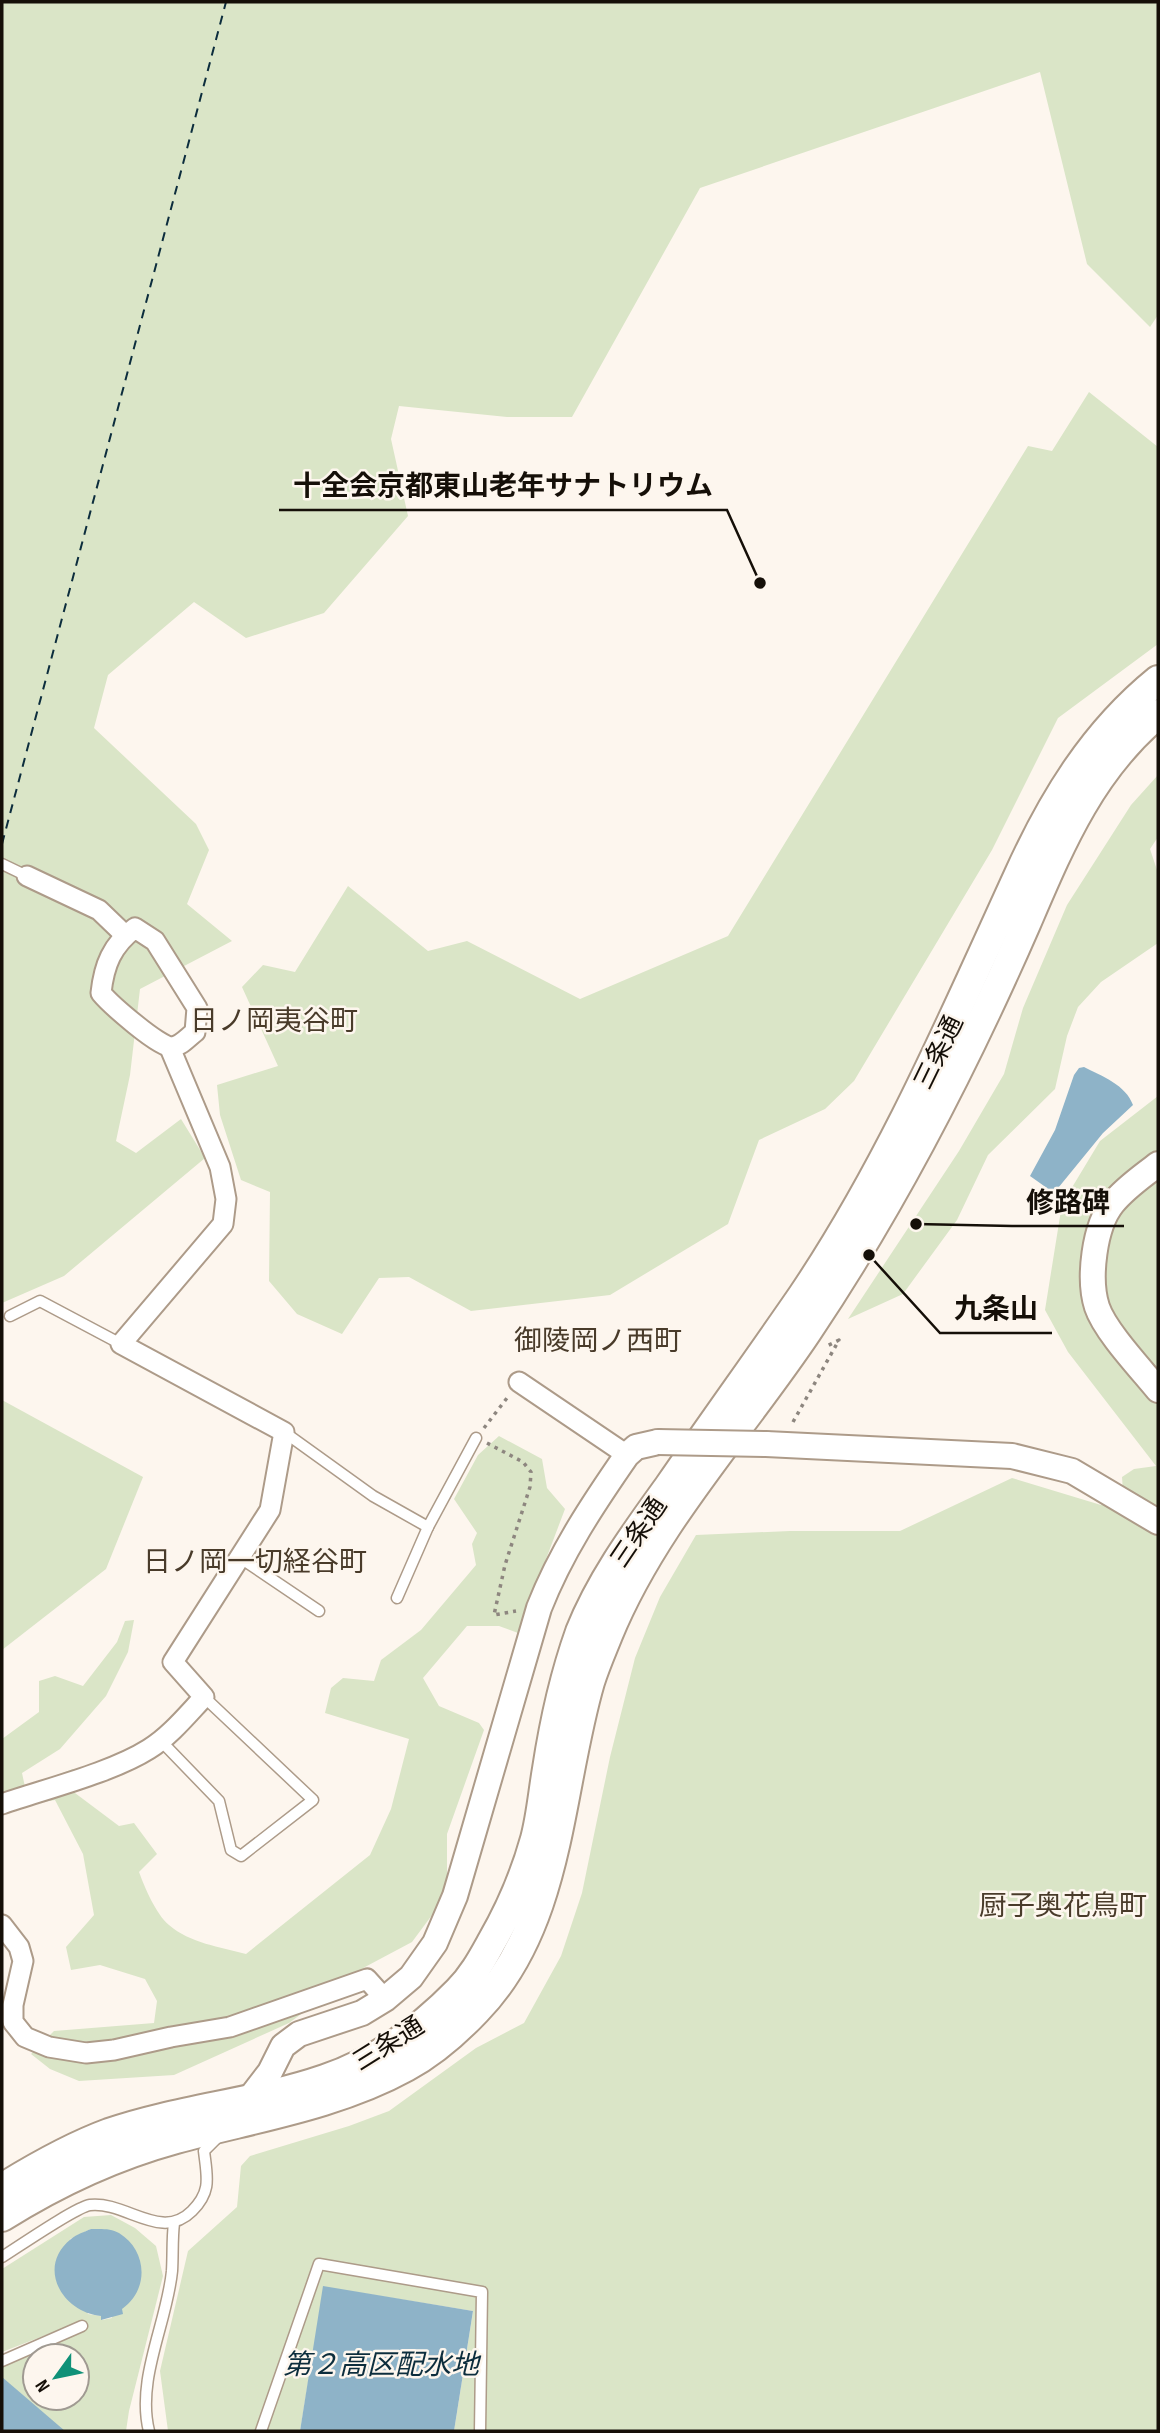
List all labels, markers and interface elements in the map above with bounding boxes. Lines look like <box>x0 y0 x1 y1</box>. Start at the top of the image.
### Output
callout: 十全会京都東山老年サナトリウム <box>279 461 727 510</box>
text: 十全会京都東山老年サナトリウム <box>293 470 713 503</box>
district label: 日ノ岡夷谷町 <box>190 1005 358 1038</box>
street label: 三条通 <box>908 1011 970 1095</box>
callout: 修路碑 <box>1012 1177 1124 1226</box>
text: 修路碑 <box>1026 1187 1110 1220</box>
callout: 九条山 <box>940 1284 1052 1333</box>
text: 九条山 <box>954 1293 1038 1326</box>
district label: 御陵岡ノ西町 <box>514 1325 682 1358</box>
street label: 三条通 <box>605 1492 674 1574</box>
district label: 日ノ岡一切経谷町 <box>143 1546 367 1579</box>
district label: 厨子奥花鳥町 <box>979 1890 1147 1923</box>
street label: 三条通 <box>348 2010 430 2078</box>
north arrow <box>21 2342 91 2412</box>
water label: 第２高区配水地 <box>283 2349 482 2382</box>
text: N <box>31 2375 55 2396</box>

